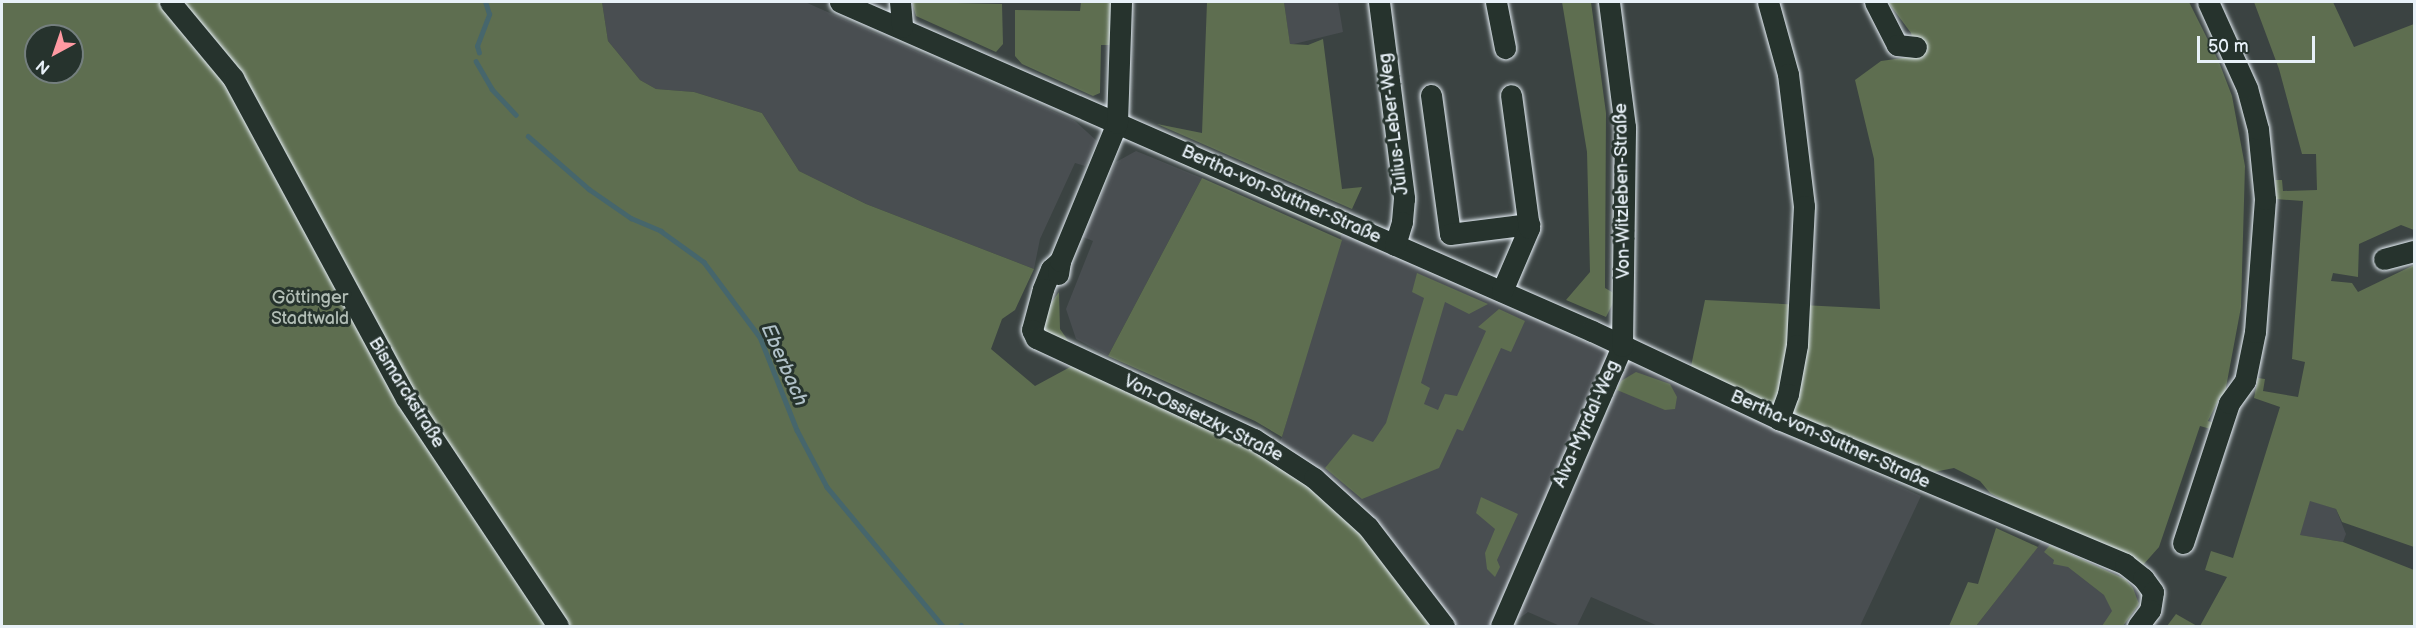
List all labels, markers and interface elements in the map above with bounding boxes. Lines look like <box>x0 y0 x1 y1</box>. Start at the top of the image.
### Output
north arrow <box>24 24 84 84</box>
scale bar <box>2200 24 2318 62</box>
text: 50 m <box>2208 36 2249 57</box>
street label: Julius-Leber-Weg <box>1375 52 1413 196</box>
text: N <box>33 55 54 78</box>
street label: Von-Witzleben-Straße <box>1611 103 1635 279</box>
street label: Bertha-von-Suttner-Straße <box>1178 141 1384 249</box>
park label: Göttinger Stadtwald <box>271 288 349 330</box>
water label: Eberbach <box>755 320 813 410</box>
street label: Bismarckstraße <box>363 334 449 452</box>
street label: Alva-Myrdal-Weg <box>1549 357 1625 491</box>
street label: Von-Ossietzky-Straße <box>1120 371 1286 467</box>
street label: Bertha-von-Suttner-Straße <box>1727 386 1933 494</box>

